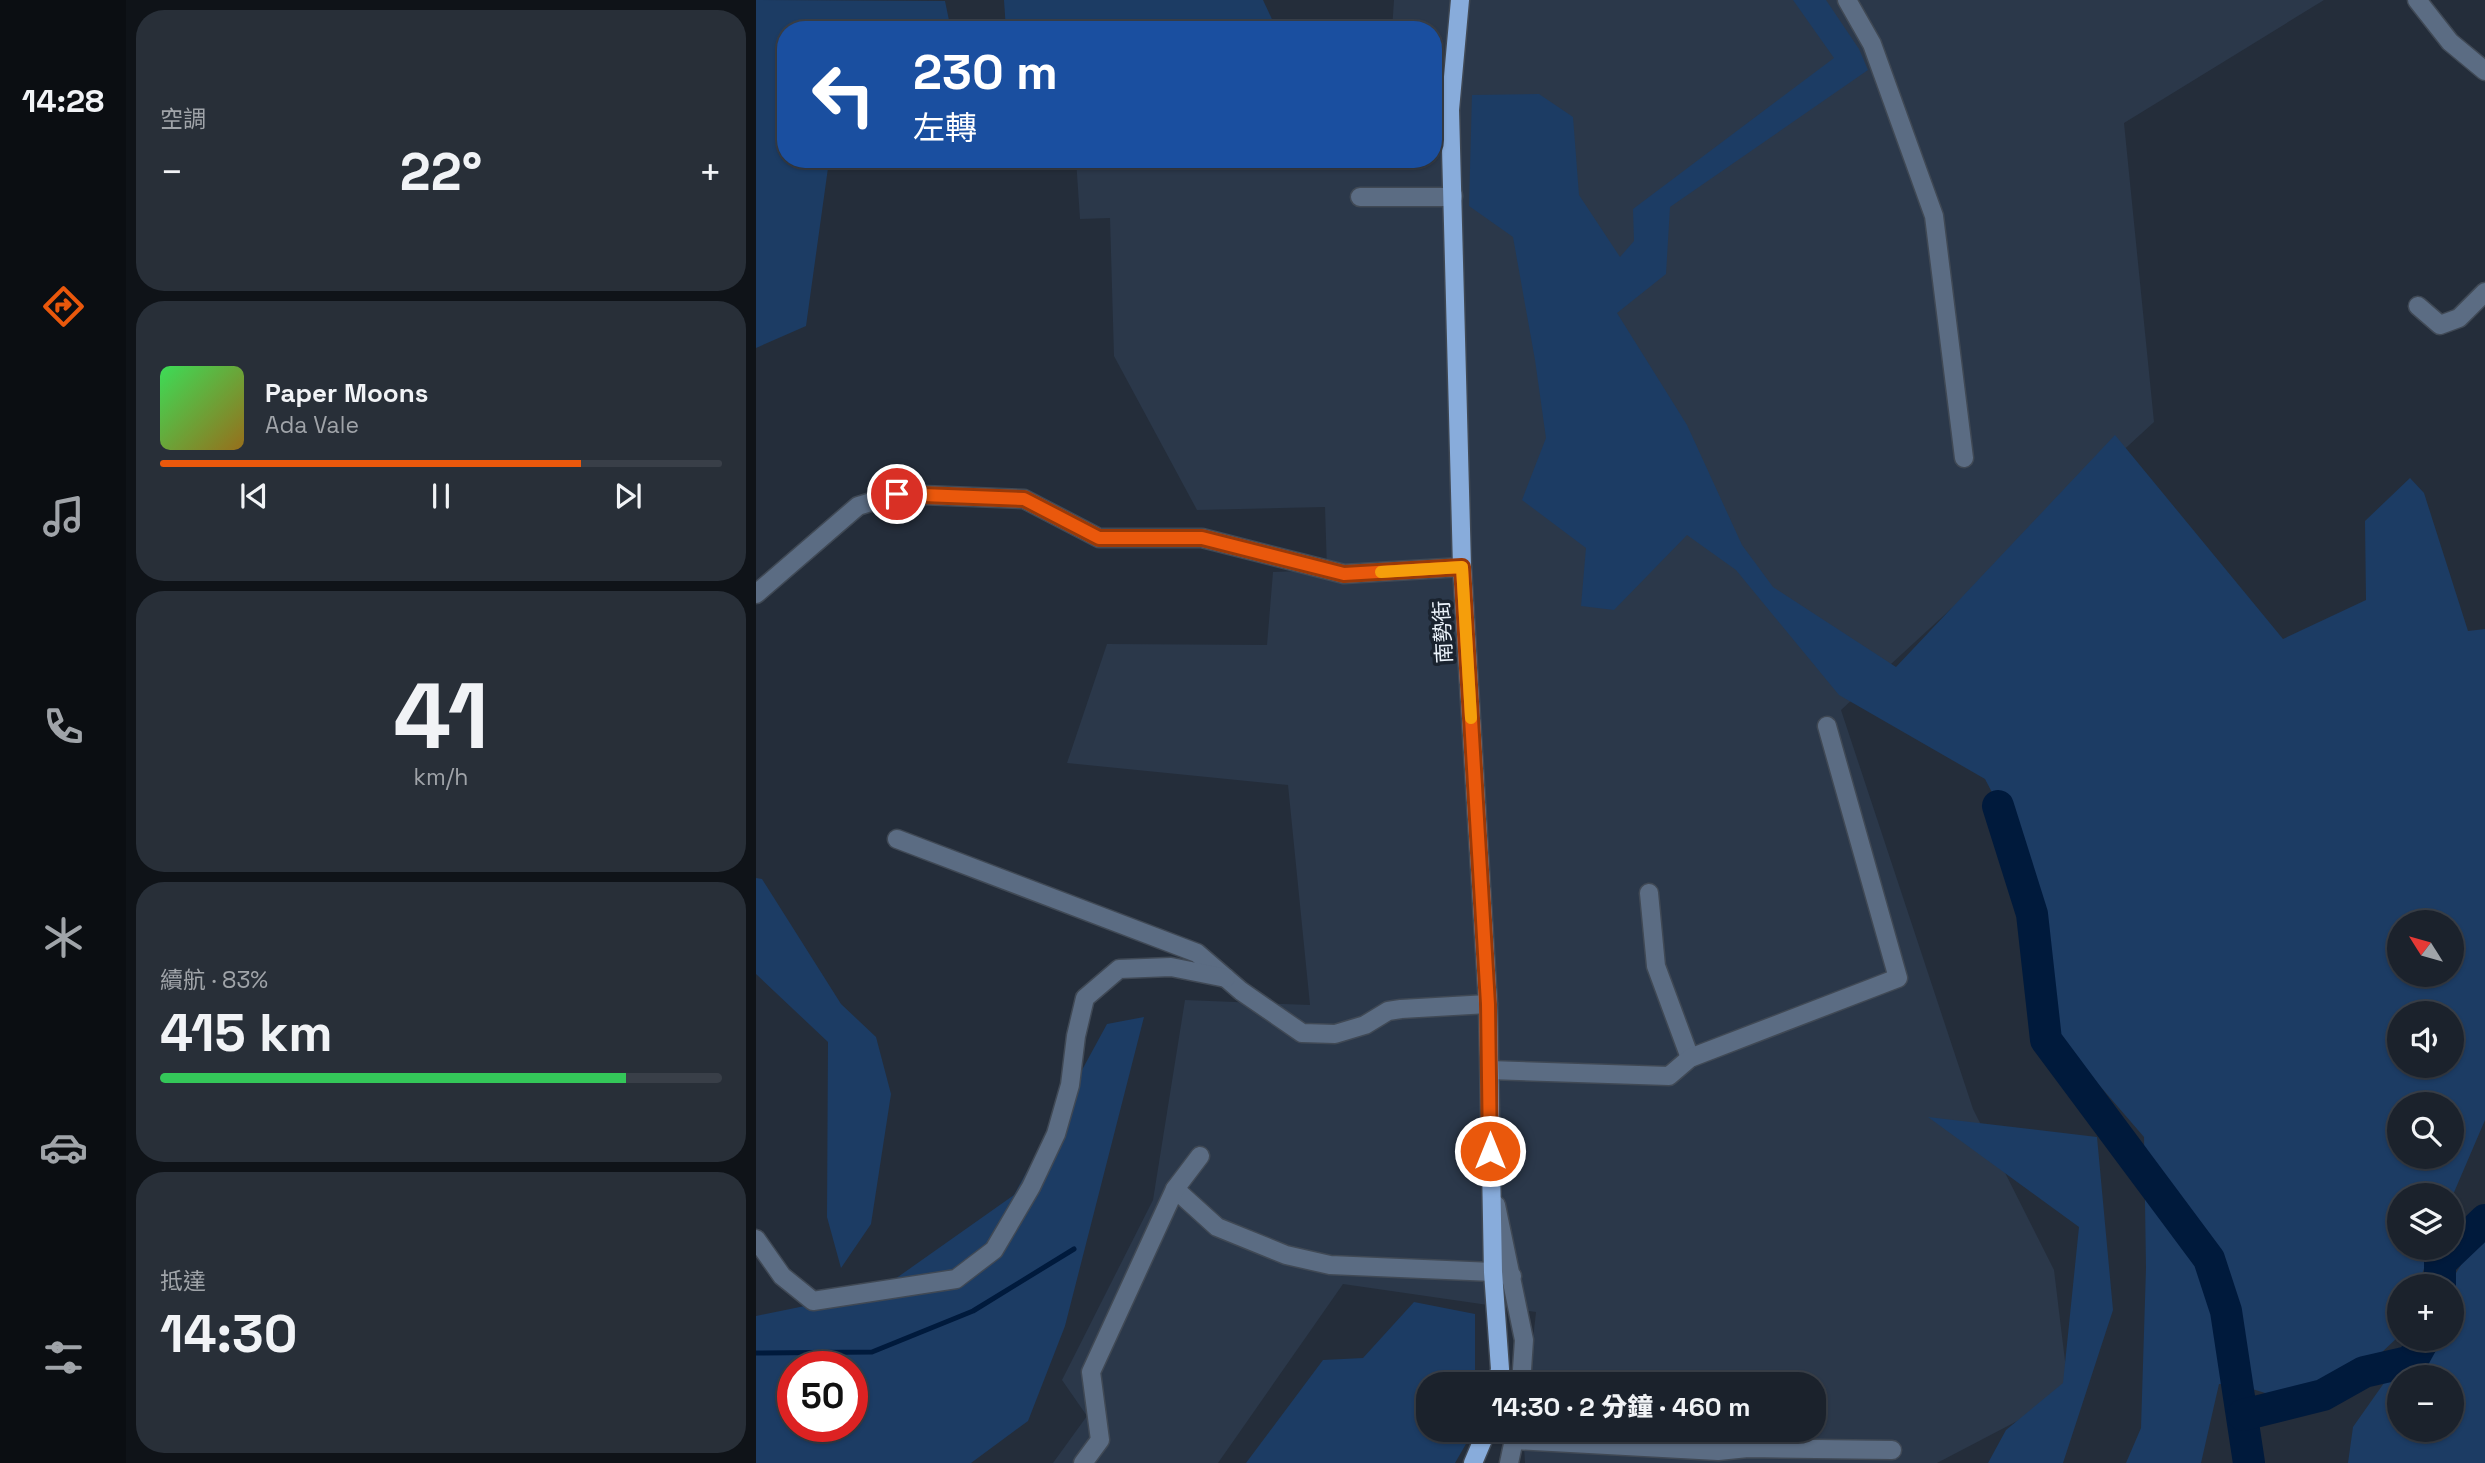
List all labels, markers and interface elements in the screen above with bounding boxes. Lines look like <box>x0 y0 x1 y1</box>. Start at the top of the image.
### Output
text: 230 m <box>913 41 1058 103</box>
icon: left <box>798 49 889 140</box>
text: 14:28 <box>22 81 104 121</box>
text: 空調 <box>160 104 206 134</box>
text: 左轉 <box>913 108 977 148</box>
text: 22° <box>400 139 482 205</box>
text: − <box>160 148 184 196</box>
text: + <box>698 148 722 196</box>
icon: directions <box>39 282 88 331</box>
text: Paper Moons <box>265 376 428 410</box>
text: Ada Vale <box>265 410 359 440</box>
pin <box>867 464 927 524</box>
icon: arrive <box>878 475 916 513</box>
icon: previous <box>235 477 273 515</box>
icon: pause <box>422 477 460 515</box>
icon: next <box>609 477 647 515</box>
icon: music <box>39 492 88 541</box>
street label: 南勢街 <box>1427 600 1458 664</box>
text: 41 <box>393 658 489 775</box>
icon: phone <box>39 702 88 751</box>
text: km/h <box>414 762 468 792</box>
north arrow <box>2387 910 2464 987</box>
map controls <box>2387 910 2464 1442</box>
icon: climate <box>39 913 88 962</box>
text: 續航 · 83% <box>160 965 268 995</box>
text: 415 km <box>160 1000 333 1066</box>
button: sound <box>2387 1001 2464 1078</box>
button: search <box>2387 1092 2464 1169</box>
position arrow <box>1453 1114 1527 1188</box>
icon: car <box>39 1123 88 1172</box>
button: layers <box>2387 1183 2464 1260</box>
text: 抵達 <box>160 1266 206 1296</box>
button: + <box>2387 1274 2464 1351</box>
text: 14:30 <box>160 1301 297 1367</box>
icon: filters <box>39 1333 88 1382</box>
speed limit sign: 50 <box>777 1351 868 1442</box>
button: − <box>2387 1365 2464 1442</box>
text: 14:30 · 2 分鐘 · 460 m <box>1492 1390 1750 1424</box>

